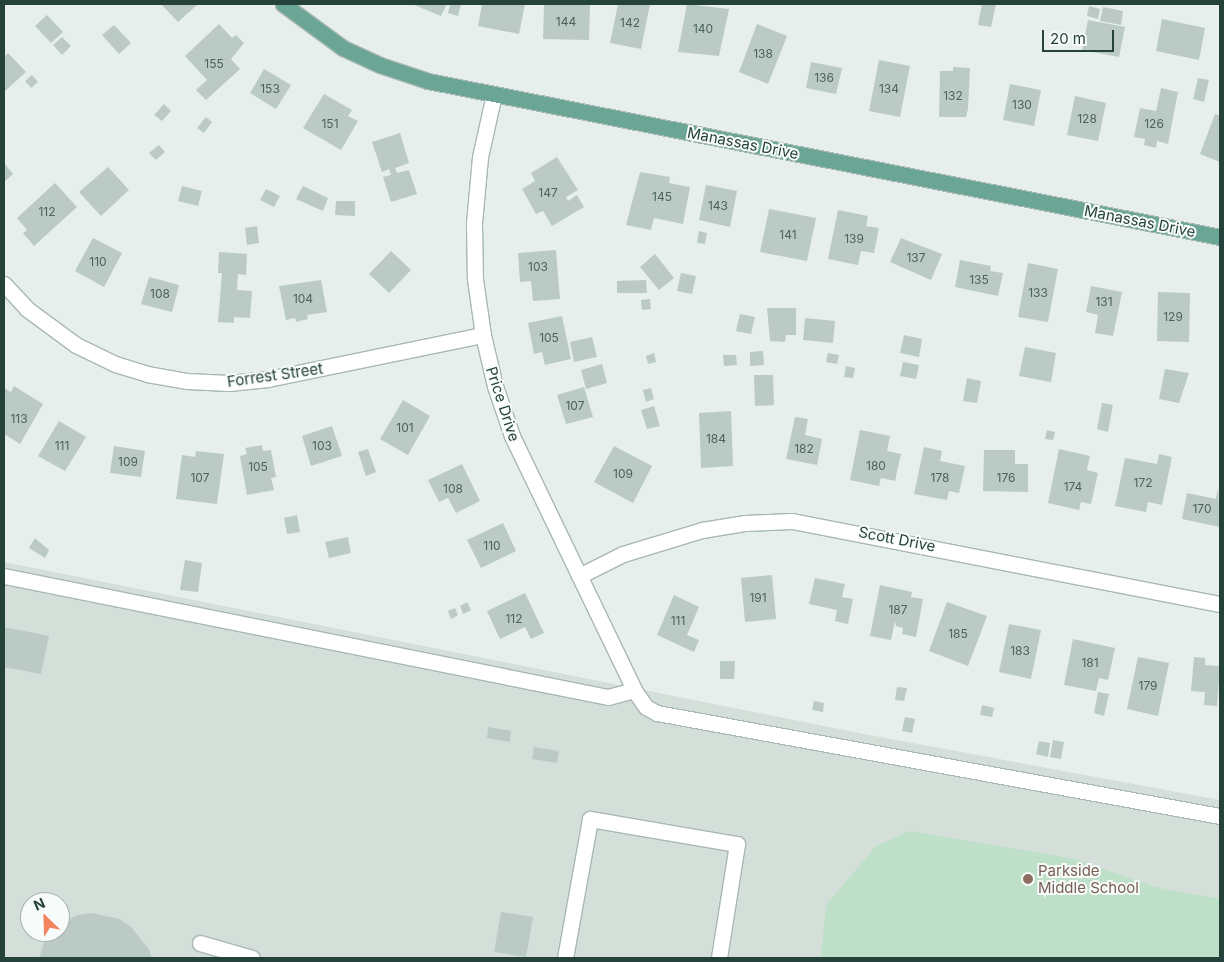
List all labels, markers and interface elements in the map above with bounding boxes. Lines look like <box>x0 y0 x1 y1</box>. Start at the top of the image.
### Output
house number: 144 <box>556 15 576 29</box>
house number: 142 <box>620 16 640 30</box>
scale bar <box>1044 20 1116 52</box>
house number: 140 <box>693 22 713 36</box>
text: 20 m <box>1050 29 1086 48</box>
house number: 138 <box>753 47 773 61</box>
house number: 155 <box>204 57 224 71</box>
house number: 136 <box>814 71 834 85</box>
house number: 153 <box>260 82 280 96</box>
house number: 134 <box>879 82 899 96</box>
house number: 132 <box>943 89 963 103</box>
house number: 130 <box>1012 98 1032 112</box>
house number: 128 <box>1077 112 1097 126</box>
house number: 151 <box>321 117 339 131</box>
house number: 126 <box>1144 117 1164 131</box>
street label: Manassas Drive <box>686 123 800 163</box>
house number: 147 <box>538 186 558 200</box>
house number: 145 <box>652 190 672 204</box>
house number: 143 <box>708 199 728 213</box>
street label: Manassas Drive <box>1083 201 1197 241</box>
house number: 112 <box>38 205 56 219</box>
house number: 141 <box>779 228 797 242</box>
house number: 139 <box>844 232 864 246</box>
house number: 137 <box>906 251 926 265</box>
house number: 110 <box>89 255 107 269</box>
house number: 103 <box>528 260 548 274</box>
house number: 135 <box>969 273 989 287</box>
house number: 133 <box>1028 286 1048 300</box>
house number: 108 <box>150 287 170 301</box>
house number: 104 <box>293 292 313 306</box>
house number: 131 <box>1095 295 1113 309</box>
house number: 129 <box>1163 310 1183 324</box>
house number: 105 <box>539 331 559 345</box>
street label: Forrest Street <box>226 359 324 391</box>
street label: Price Drive <box>482 364 524 444</box>
house number: 107 <box>565 399 585 413</box>
house number: 113 <box>10 412 28 426</box>
house number: 101 <box>396 421 414 435</box>
house number: 184 <box>706 432 726 446</box>
house number: 111 <box>55 439 69 453</box>
house number: 103 <box>312 439 332 453</box>
house number: 182 <box>794 442 814 456</box>
house number: 109 <box>118 455 138 469</box>
house number: 180 <box>866 459 886 473</box>
house number: 105 <box>248 460 268 474</box>
house number: 109 <box>613 467 633 481</box>
house number: 107 <box>190 471 210 485</box>
house number: 178 <box>931 471 949 485</box>
house number: 176 <box>997 471 1015 485</box>
house number: 172 <box>1134 476 1152 490</box>
house number: 174 <box>1064 480 1082 494</box>
house number: 108 <box>443 482 463 496</box>
house number: 170 <box>1192 502 1212 516</box>
street label: Scott Drive <box>857 523 937 555</box>
house number: 110 <box>483 539 501 553</box>
house number: 191 <box>749 591 767 605</box>
house number: 187 <box>888 603 908 617</box>
house number: 112 <box>505 612 523 626</box>
house number: 111 <box>671 614 685 628</box>
house number: 185 <box>948 627 968 641</box>
house number: 183 <box>1010 644 1030 658</box>
house number: 181 <box>1081 656 1099 670</box>
house number: 179 <box>1139 679 1157 693</box>
place label: Parkside Middle School <box>1038 861 1139 896</box>
marker: Parkside Middle School <box>1022 873 1034 885</box>
north arrow <box>20 892 70 942</box>
text: N <box>31 894 47 914</box>

